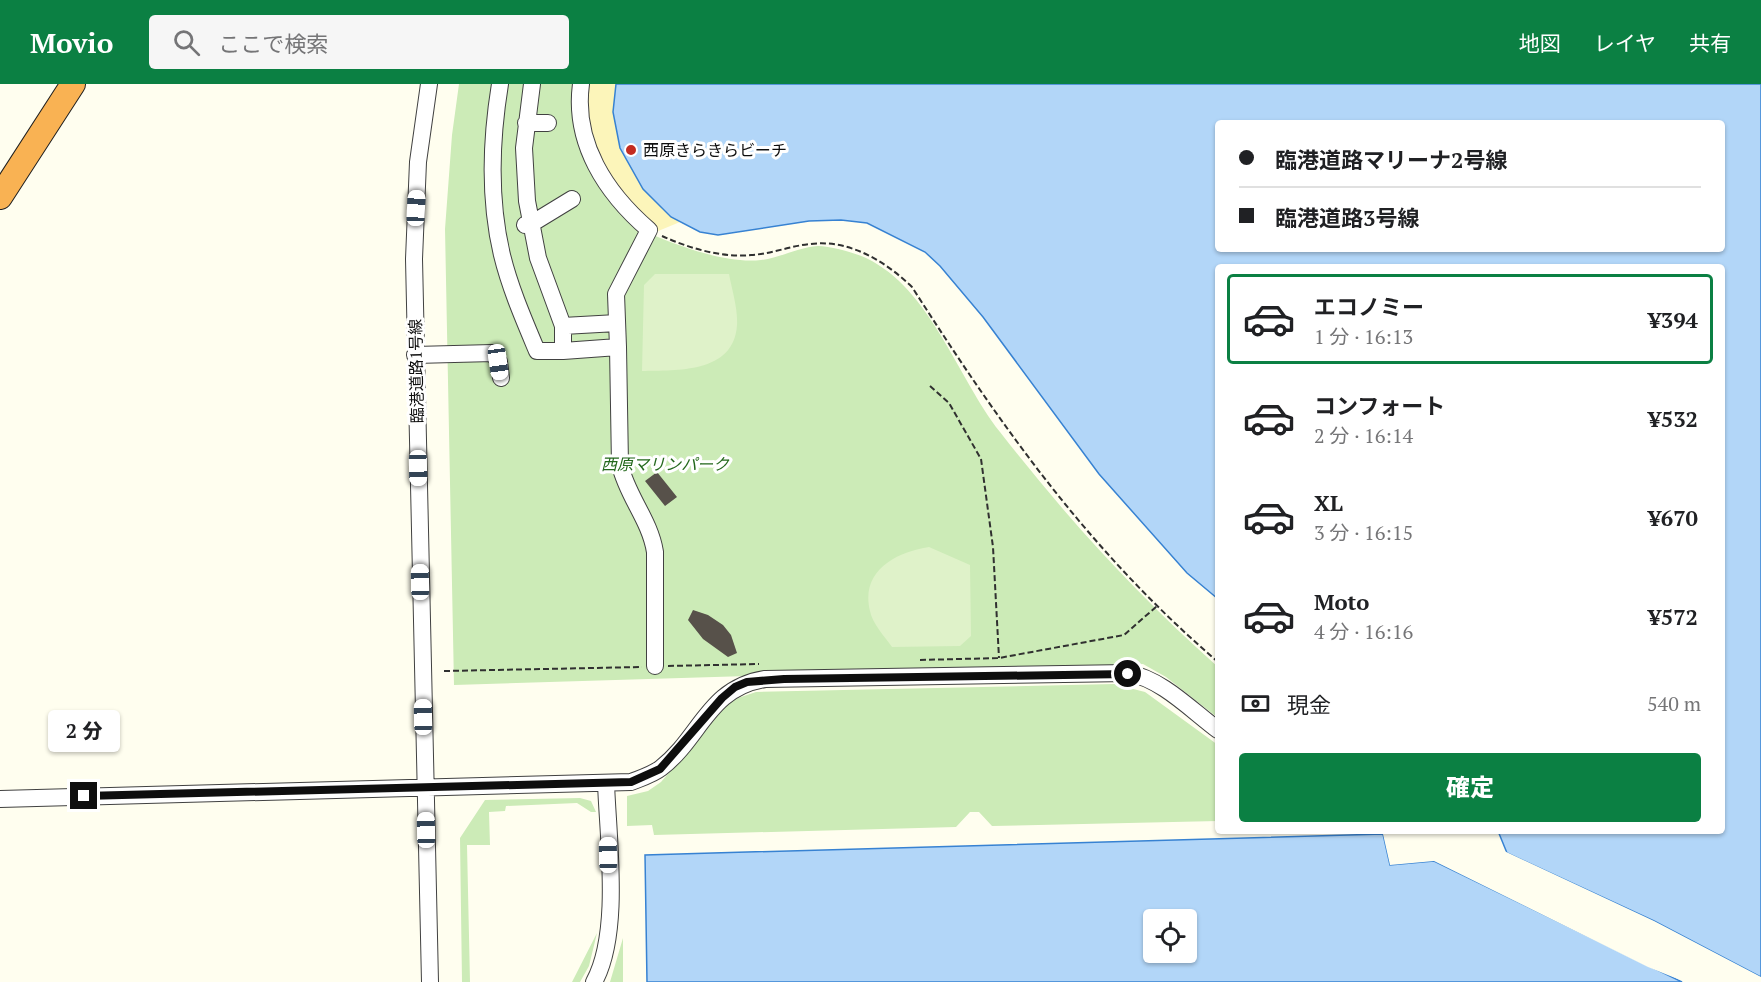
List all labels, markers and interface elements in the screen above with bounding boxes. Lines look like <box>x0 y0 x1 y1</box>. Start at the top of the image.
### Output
search box <box>149 15 569 69</box>
text: Movio <box>30 24 113 61</box>
icon: search <box>170 26 203 59</box>
text: ここで検索 <box>218 29 328 58</box>
text: 地図 <box>1519 29 1561 57</box>
text: レイヤ <box>1594 29 1656 57</box>
text: 共有 <box>1689 29 1731 57</box>
place label: 西原きらきらビーチ <box>643 139 787 161</box>
marker: 西原きらきらビーチ <box>624 143 638 157</box>
text: 臨港道路マリーナ2号線 <box>1275 145 1507 174</box>
car <box>406 190 426 226</box>
text: 臨港道路3号線 <box>1275 203 1419 232</box>
icon: car <box>1242 292 1296 346</box>
text: エコノミー <box>1314 292 1424 321</box>
text: ¥394 <box>1648 305 1698 334</box>
street label: 臨港道路1号線 <box>404 319 428 423</box>
text: 1 分 · 16:13 <box>1314 323 1413 350</box>
car <box>487 343 509 381</box>
icon: car <box>1242 391 1296 445</box>
text: コンフォート <box>1314 391 1445 420</box>
text: ¥532 <box>1648 404 1698 433</box>
text: 2 分 · 16:14 <box>1314 422 1413 449</box>
car <box>409 450 427 486</box>
park label: 西原マリンパーク <box>601 453 730 475</box>
text: XL <box>1314 488 1343 517</box>
icon: car <box>1242 490 1296 544</box>
text: ¥670 <box>1648 503 1698 532</box>
text: 3 分 · 16:15 <box>1314 519 1413 546</box>
car <box>411 564 429 600</box>
text: Moto <box>1314 587 1369 616</box>
icon: car <box>1242 589 1296 643</box>
text: ¥572 <box>1648 602 1698 631</box>
text: 4 分 · 16:16 <box>1314 618 1413 645</box>
route start <box>1114 660 1141 687</box>
icon: cash <box>1239 687 1272 720</box>
text: 現金 <box>1287 690 1331 719</box>
text: 540 m <box>1647 690 1701 717</box>
car <box>414 699 432 735</box>
callout: 2 分 <box>48 709 120 751</box>
text: 2 分 <box>66 717 102 744</box>
button: 確定 <box>1239 753 1701 822</box>
route end <box>70 782 97 809</box>
car <box>417 812 435 848</box>
car <box>599 837 617 873</box>
map controls <box>1143 909 1197 963</box>
button: locate <box>1143 909 1197 963</box>

